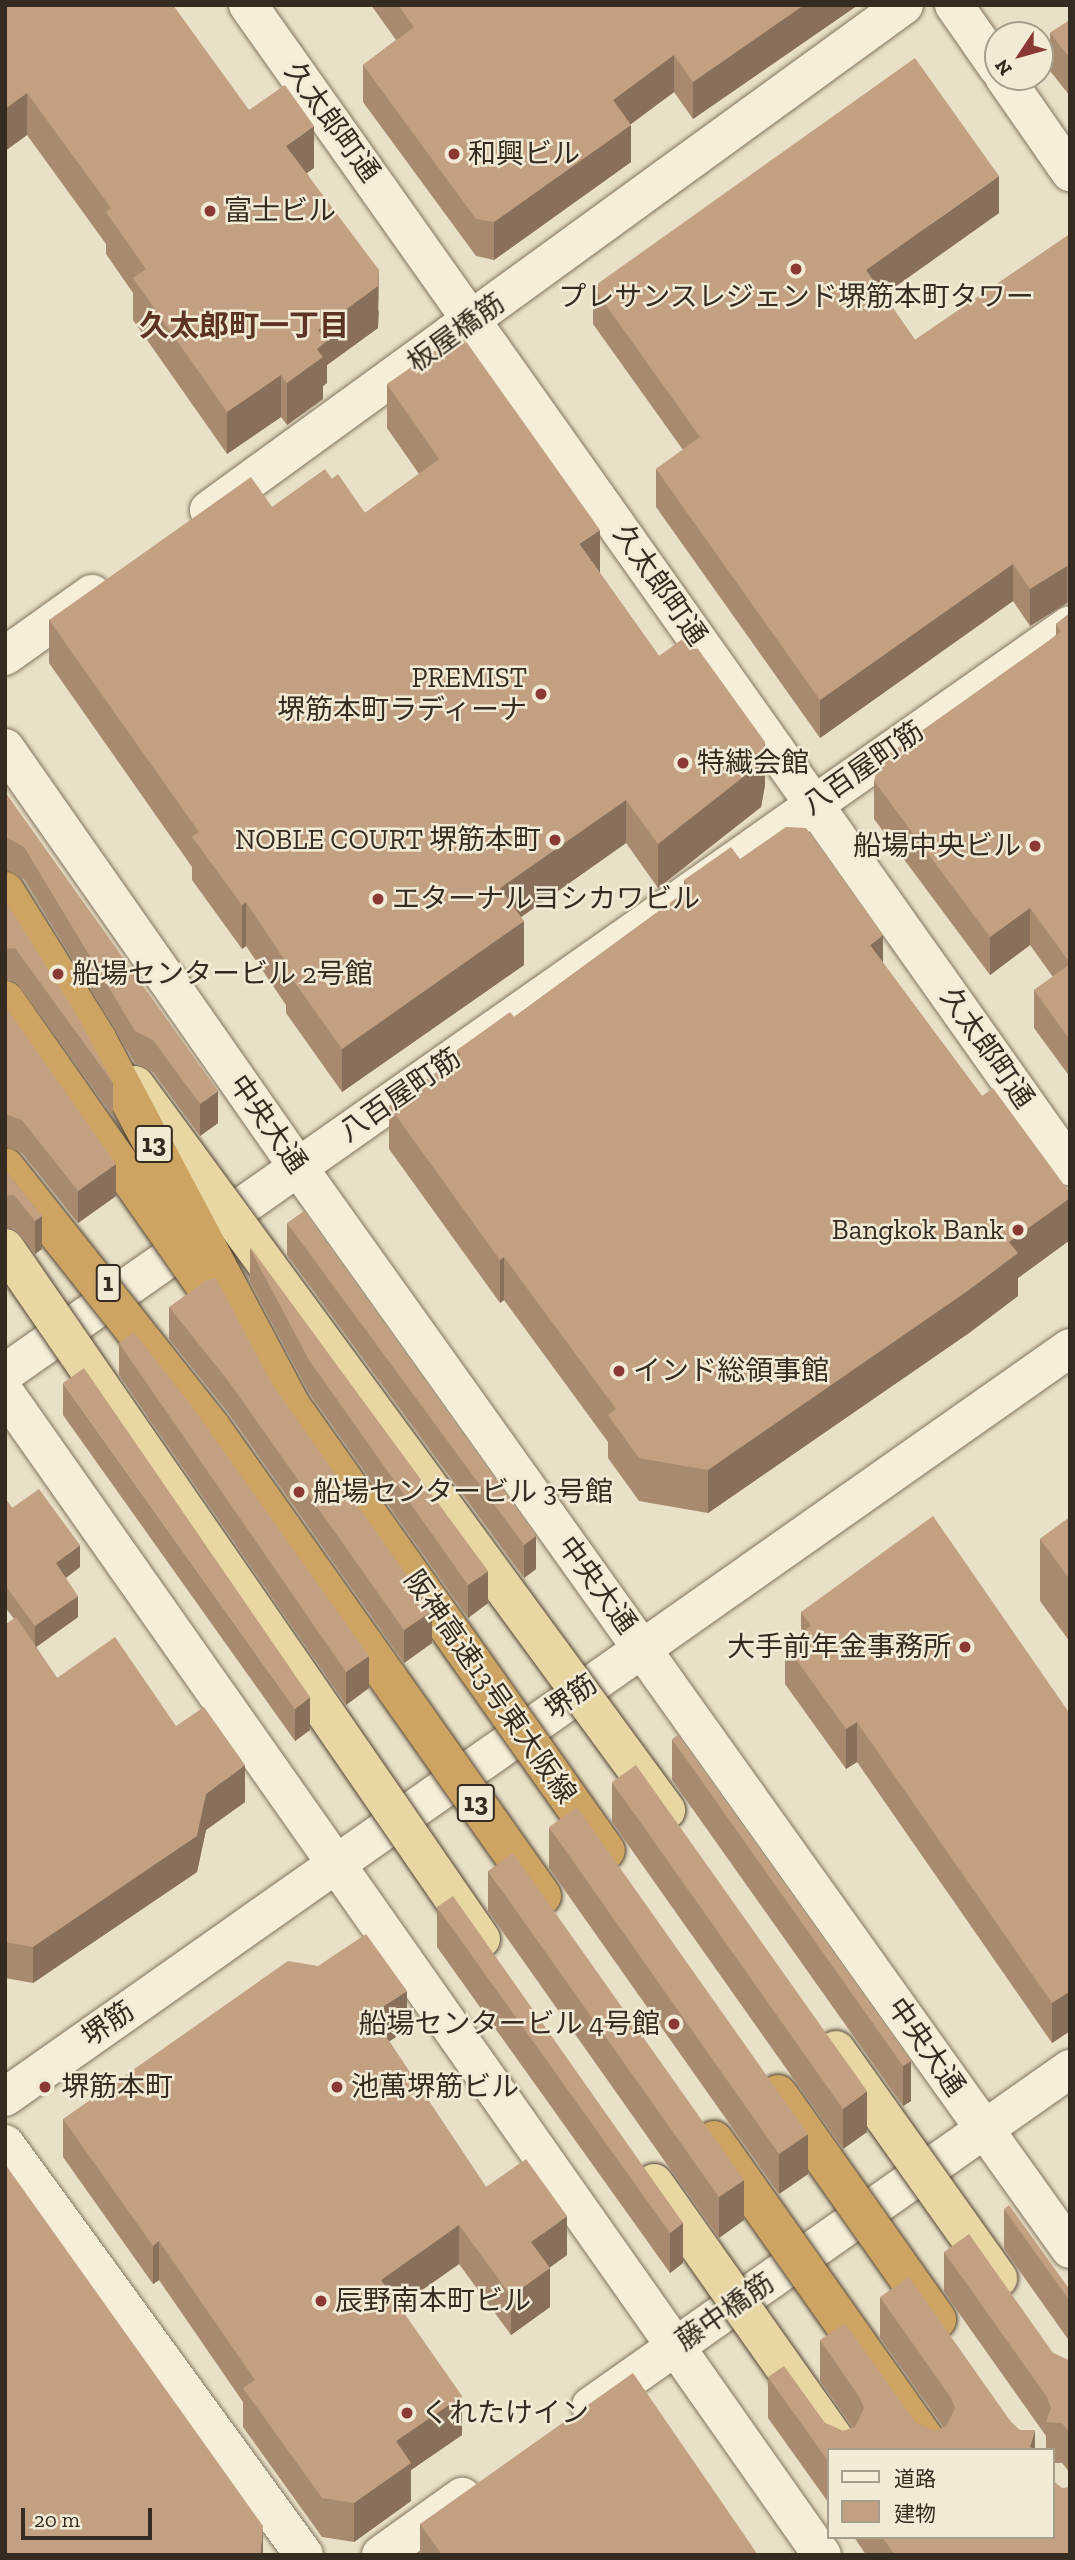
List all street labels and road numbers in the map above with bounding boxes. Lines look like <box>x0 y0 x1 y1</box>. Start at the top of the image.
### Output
street label: 久太郎町通 <box>277 55 387 189</box>
street label: 板屋橋筋 <box>401 286 511 380</box>
street label: 久太郎町通 <box>606 518 714 652</box>
street label: 八百屋町筋 <box>796 714 930 822</box>
street label: 久太郎町通 <box>933 981 1041 1115</box>
street label: 八百屋町筋 <box>333 1041 467 1149</box>
street label: 中央大通 <box>222 1068 314 1180</box>
road number: 13 <box>135 1121 173 1166</box>
road number: 1 <box>94 1260 122 1306</box>
street label: 中央大通 <box>550 1530 644 1640</box>
street label: 阪神高速13号東大阪線 <box>397 1564 583 1810</box>
street label: 堺筋 <box>538 1667 604 1727</box>
road number: 13 <box>457 1780 495 1826</box>
street label: 中央大通 <box>880 1991 972 2103</box>
street label: 堺筋 <box>75 1994 141 2054</box>
street label: 藤中橋筋 <box>669 2266 781 2358</box>

